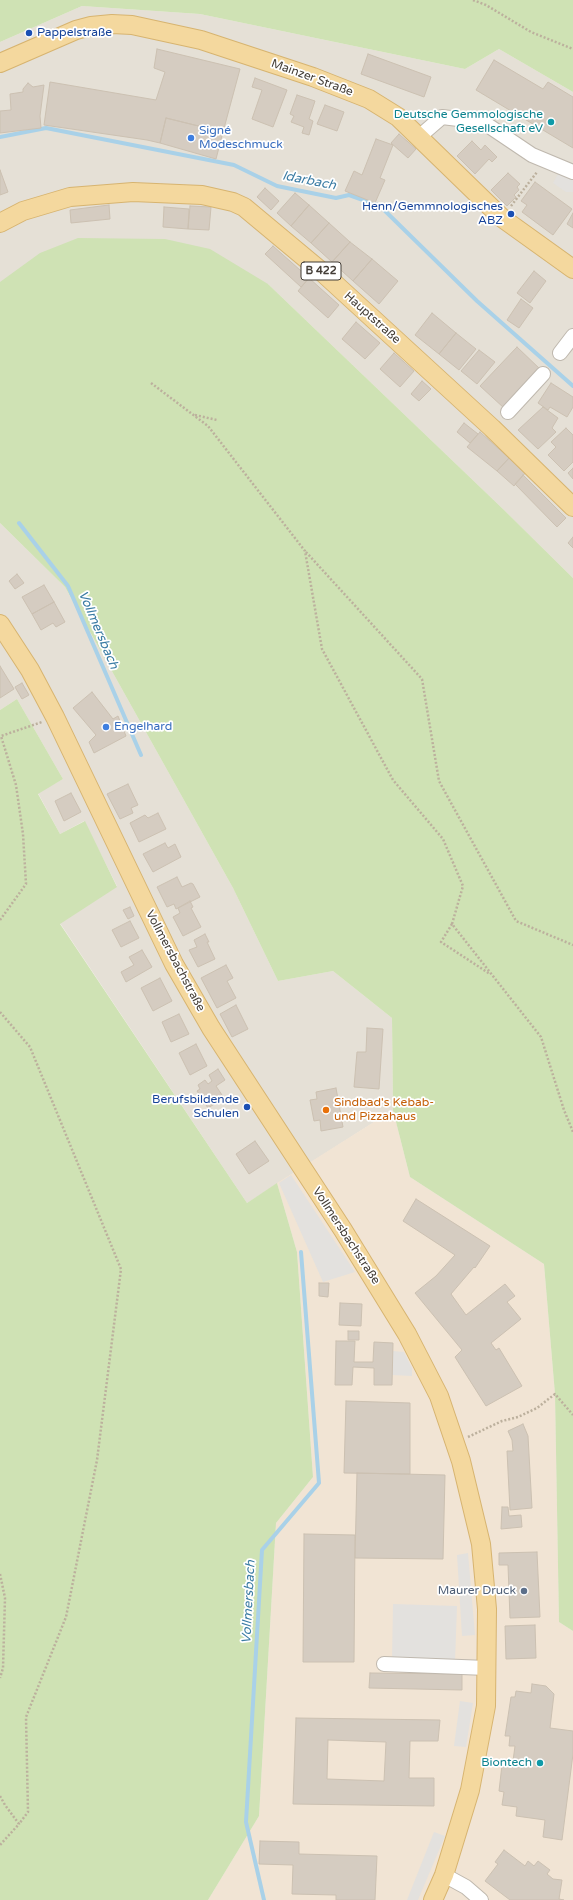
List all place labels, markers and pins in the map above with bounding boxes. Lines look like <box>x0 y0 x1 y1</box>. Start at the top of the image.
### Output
place label: Pappelstraße <box>37 26 112 40</box>
marker: Pappelstraße <box>24 28 34 38</box>
place label: Deutsche Gemmologische Gesellschaft eV <box>394 108 543 136</box>
marker: Deutsche Gemmologische Gesellschaft eV <box>546 117 556 127</box>
place label: Signé Modeschmuck <box>199 124 283 152</box>
marker: Signé Modeschmuck <box>186 133 196 143</box>
place label: Henn/Gemmnologisches ABZ <box>362 200 503 228</box>
marker: Henn/Gemmnologisches ABZ <box>506 209 516 219</box>
place label: Engelhard <box>114 720 172 734</box>
marker: Engelhard <box>101 722 111 732</box>
place label: Berufsbildende Schulen <box>152 1093 239 1121</box>
place label: Sindbad's Kebab- und Pizzahaus <box>334 1096 434 1124</box>
marker: Berufsbildende Schulen <box>242 1102 252 1112</box>
marker: Sindbad's Kebab- und Pizzahaus <box>321 1105 331 1115</box>
place label: Maurer Druck <box>438 1584 516 1598</box>
marker: Maurer Druck <box>519 1586 529 1596</box>
place label: Biontech <box>481 1756 532 1770</box>
marker: Biontech <box>535 1758 545 1768</box>

